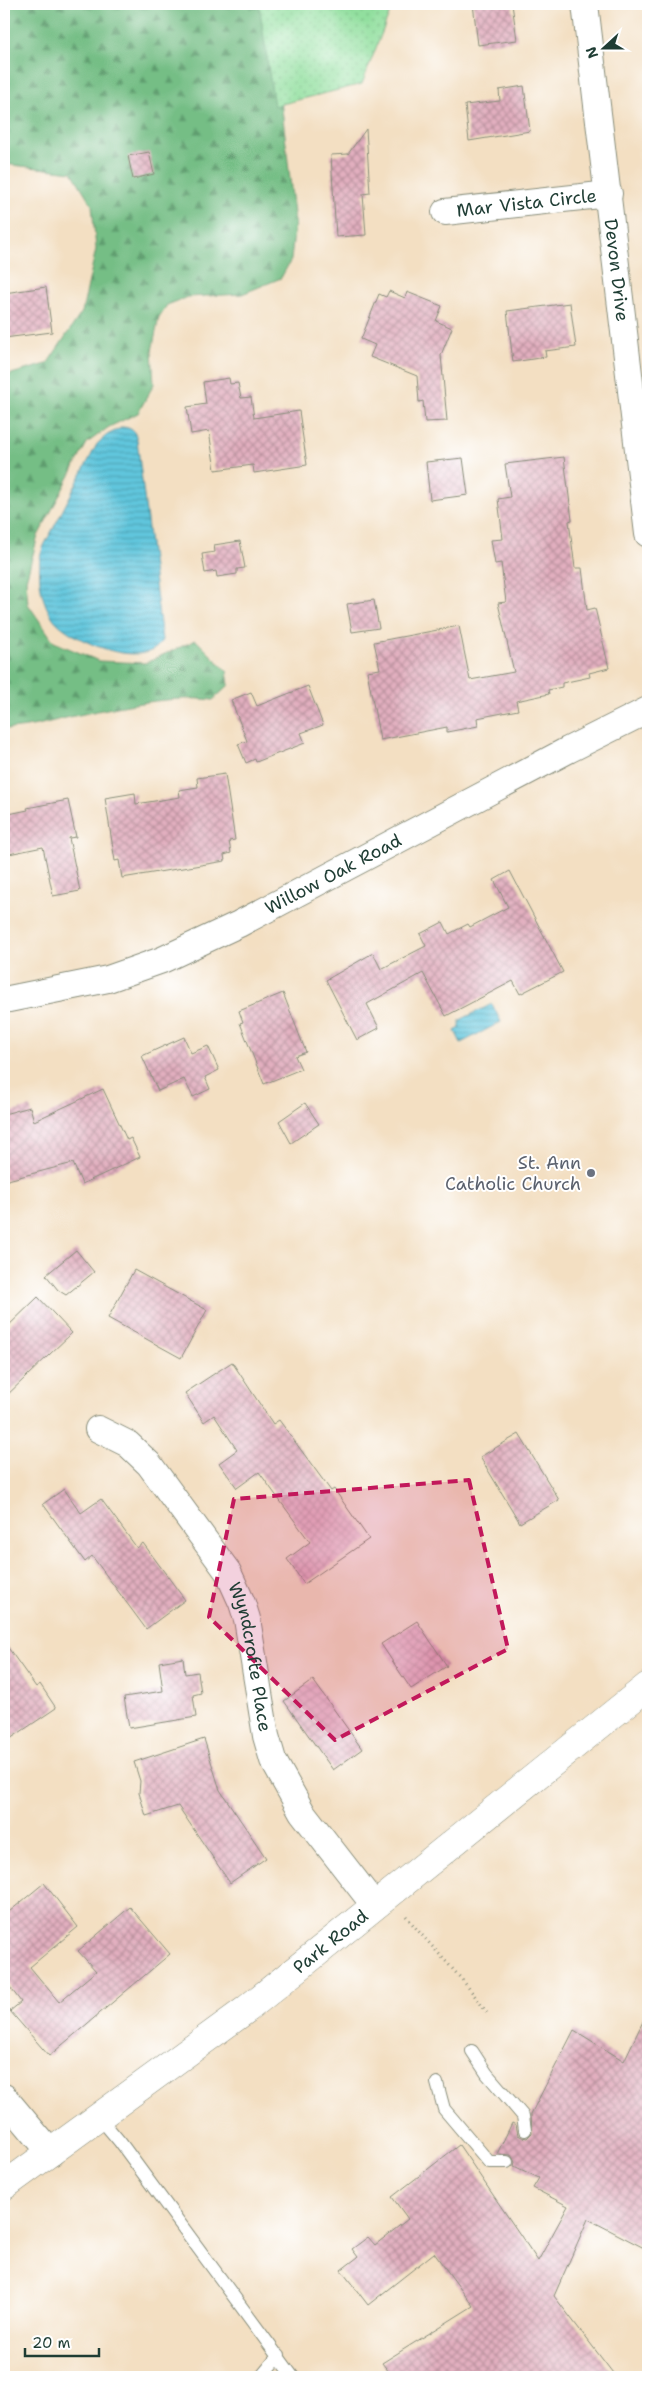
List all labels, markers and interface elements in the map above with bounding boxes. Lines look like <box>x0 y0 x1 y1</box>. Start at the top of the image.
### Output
north arrow <box>580 22 630 72</box>
text: N <box>581 44 602 61</box>
street label: Mar Vista Circle <box>455 183 598 223</box>
street label: Devon Drive <box>599 217 635 323</box>
street label: Willow Oak Road <box>261 828 406 920</box>
place label: St. Ann Catholic Church <box>445 1151 581 1196</box>
marker: St. Ann Catholic Church <box>585 1167 597 1179</box>
street label: Wyndcrofte Place <box>222 1578 277 1734</box>
street label: Park Road <box>288 1904 373 1979</box>
scale bar <box>25 2326 99 2358</box>
text: 20 m <box>32 2333 71 2353</box>

